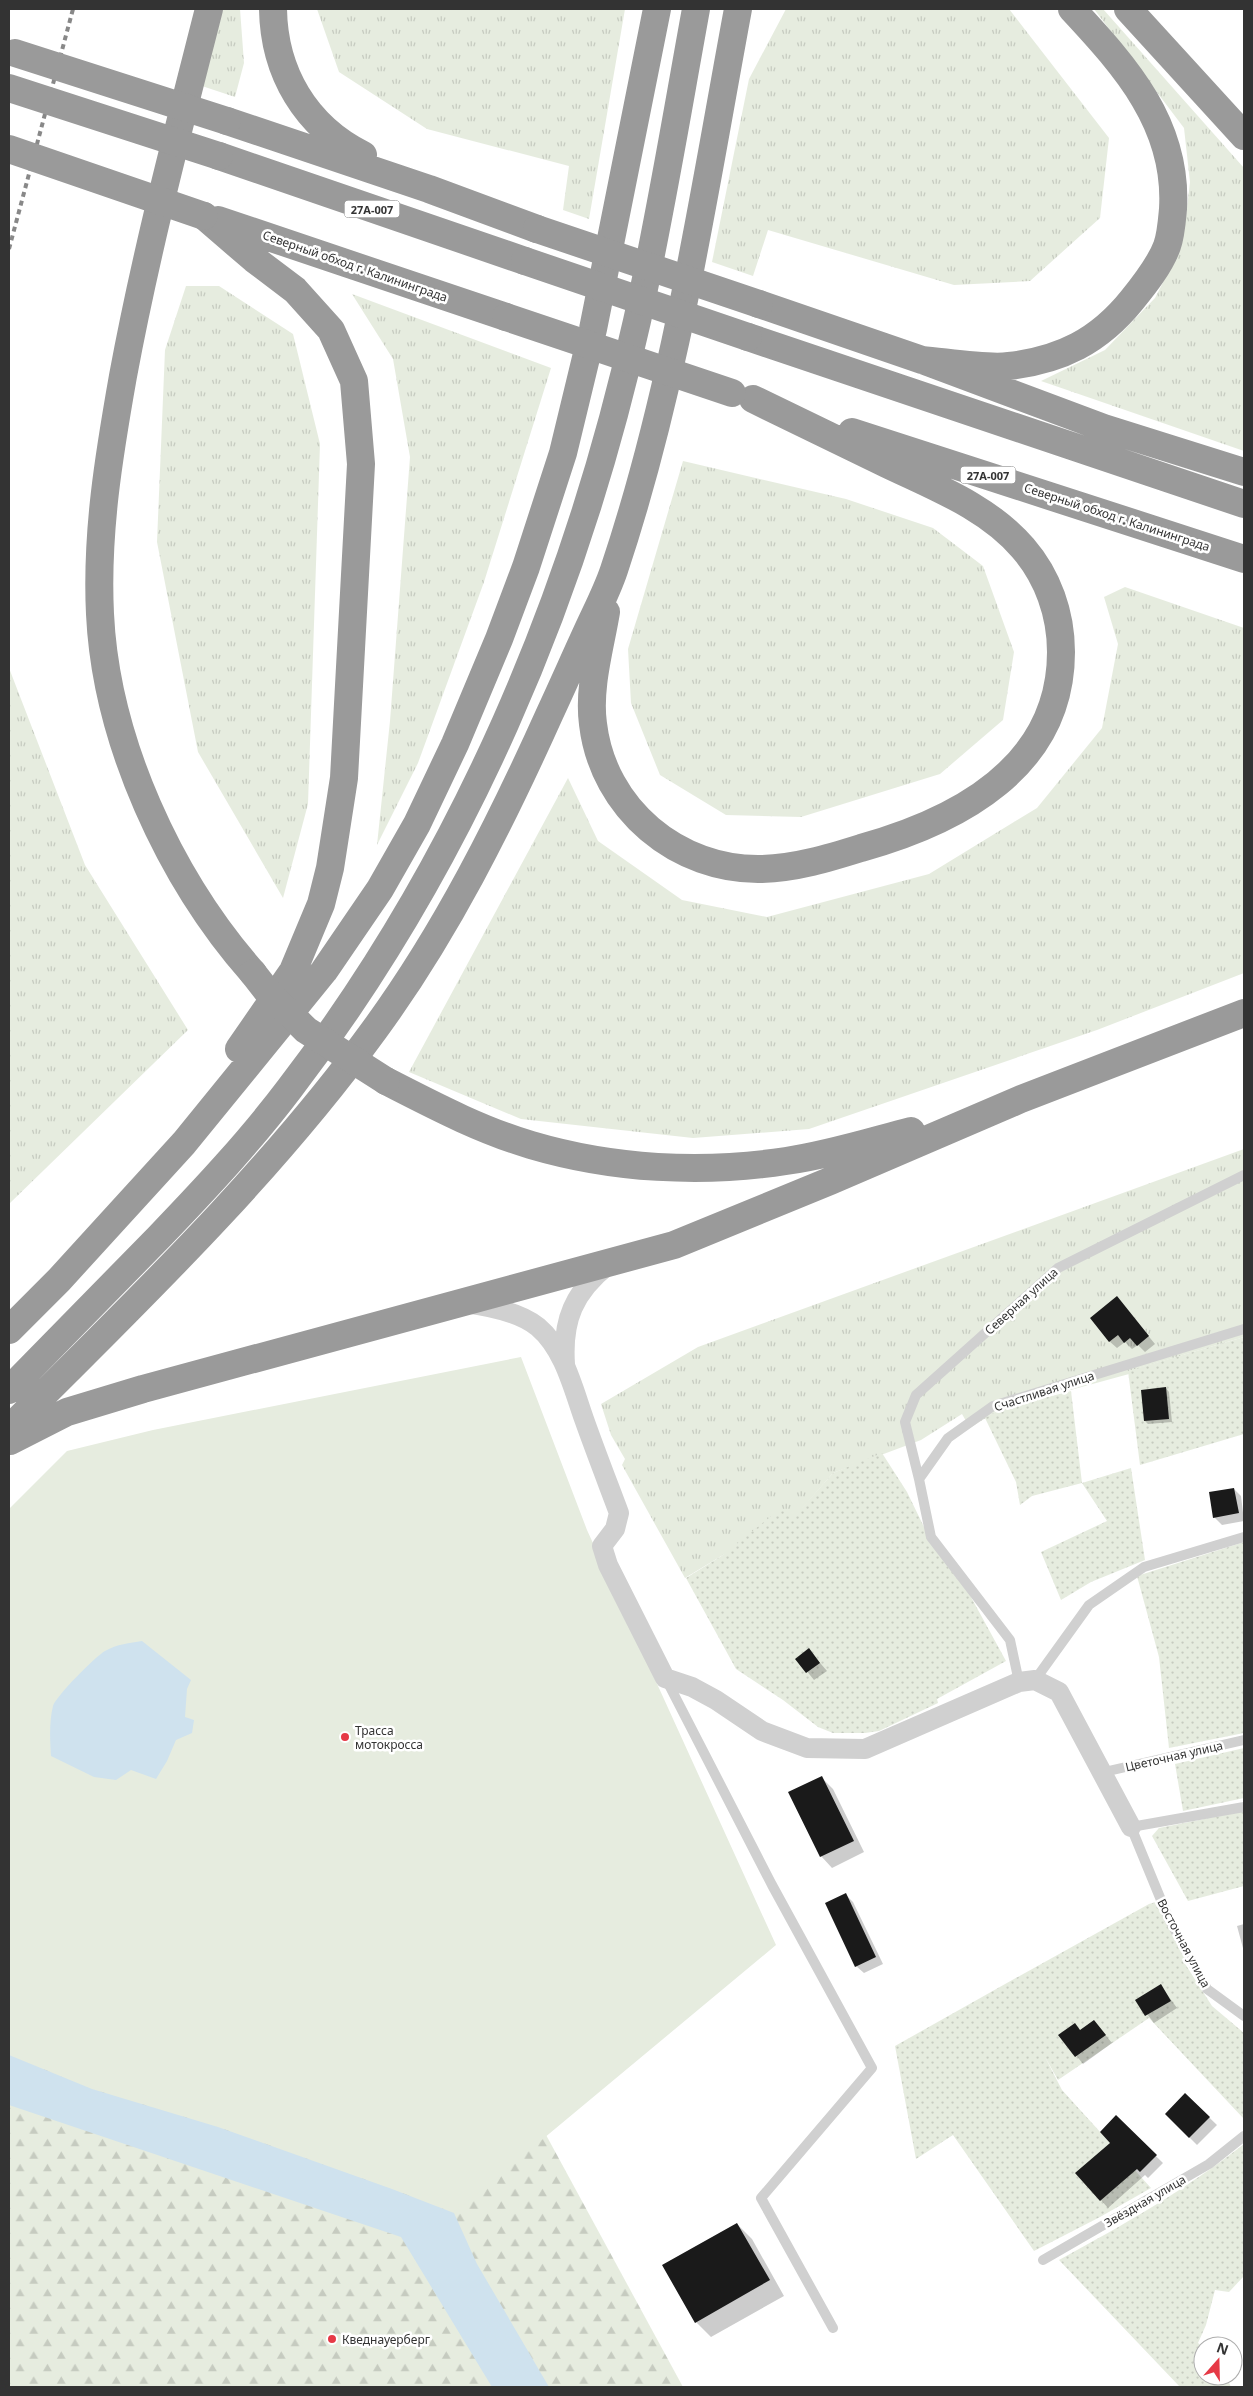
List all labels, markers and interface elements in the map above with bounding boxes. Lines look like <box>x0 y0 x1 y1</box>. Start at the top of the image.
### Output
road number: 27А-007 <box>344 200 400 218</box>
street label: Северный обход г. Калининграда <box>260 226 450 306</box>
road number: 27А-007 <box>960 466 1016 484</box>
street label: Северный обход г. Калининграда <box>1022 479 1212 555</box>
street label: Северная улица <box>981 1264 1061 1338</box>
street label: Счастливая улица <box>992 1367 1096 1415</box>
place label: Трасса мотокросса <box>355 1722 423 1753</box>
marker: Трасса мотокросса <box>339 1731 351 1743</box>
street label: Цветочная улица <box>1123 1736 1225 1776</box>
street label: Восточная улица <box>1153 1896 1215 1990</box>
street label: Звёздная улица <box>1101 2171 1189 2231</box>
place label: Кведнауерберг <box>342 2331 430 2348</box>
marker: Кведнауерберг <box>326 2333 338 2345</box>
north arrow <box>1193 2336 1243 2386</box>
text: N <box>1214 2337 1231 2359</box>

